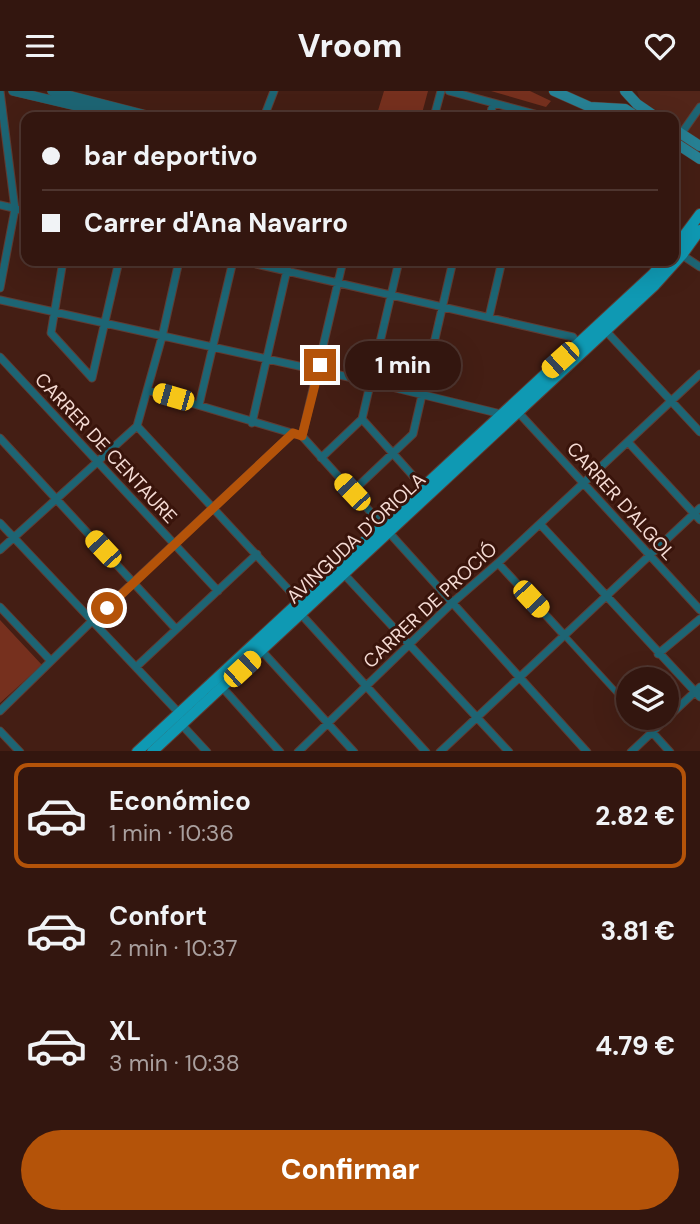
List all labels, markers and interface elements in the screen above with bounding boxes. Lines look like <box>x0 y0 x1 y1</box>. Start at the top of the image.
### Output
text: Vroom <box>298 25 402 67</box>
icon: menu <box>21 27 59 65</box>
icon: heart <box>641 27 679 65</box>
text: bar deportivo <box>84 139 258 173</box>
text: Carrer d'Ana Navarro <box>84 206 348 240</box>
car <box>538 338 583 382</box>
callout: 1 min <box>344 341 460 389</box>
route end <box>304 349 336 381</box>
text: 1 min <box>375 350 431 380</box>
street label: CARRER DE CENTAURE <box>29 367 183 529</box>
car <box>150 381 197 413</box>
street label: CARRER D'ALGOL <box>561 437 681 565</box>
street label: AVINGUDA D'ORIOLA <box>281 467 431 609</box>
car <box>330 469 375 515</box>
car <box>81 526 126 572</box>
street label: CARRER DE PROCIÓ <box>358 536 502 674</box>
car <box>509 576 554 622</box>
route start <box>91 592 123 624</box>
car <box>220 647 265 691</box>
map controls <box>616 667 679 730</box>
button: layers <box>616 667 679 730</box>
icon: car <box>25 784 88 847</box>
text: Económico <box>109 784 251 818</box>
text: 2.82 € <box>595 799 675 833</box>
text: 1 min · 10:36 <box>109 818 234 848</box>
icon: car <box>25 899 88 962</box>
text: Confort <box>109 899 207 933</box>
text: 3.81 € <box>600 914 675 948</box>
text: 2 min · 10:37 <box>109 933 237 963</box>
icon: car <box>25 1014 88 1077</box>
text: XL <box>109 1014 141 1048</box>
text: 4.79 € <box>595 1029 675 1063</box>
text: 3 min · 10:38 <box>109 1048 240 1078</box>
button: Confirmar <box>21 1130 679 1210</box>

